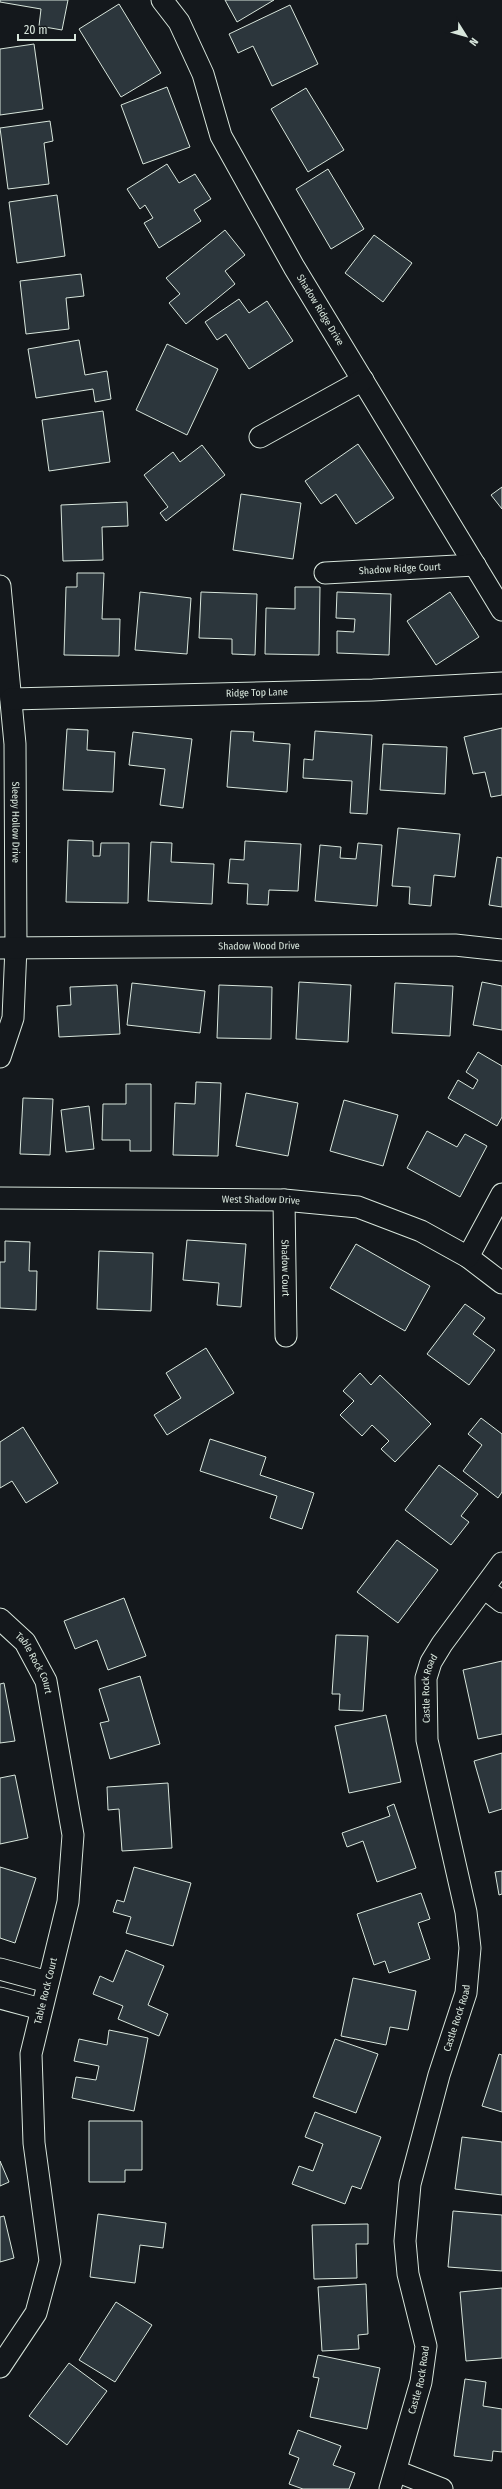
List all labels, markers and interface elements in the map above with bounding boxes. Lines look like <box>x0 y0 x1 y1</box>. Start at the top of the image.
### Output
scale bar <box>18 16 75 42</box>
north arrow <box>446 16 486 56</box>
text: 20 m <box>24 23 48 37</box>
text: N <box>466 35 481 48</box>
street label: Shadow Ridge Drive <box>294 272 346 348</box>
street label: Shadow Ridge Court <box>359 561 442 577</box>
street label: Ridge Top Lane <box>226 686 288 700</box>
street label: Sleepy Hollow Drive <box>9 781 22 863</box>
street label: Shadow Wood Drive <box>218 940 300 953</box>
street label: West Shadow Drive <box>222 1194 301 1207</box>
street label: Shadow Court <box>279 1239 291 1297</box>
street label: Table Rock Court <box>13 1630 54 1695</box>
street label: Castle Rock Road <box>420 1652 440 1723</box>
street label: Table Rock Court <box>32 1956 60 2026</box>
street label: Castle Rock Road <box>441 1984 473 2053</box>
street label: Castle Rock Road <box>406 2345 432 2416</box>

